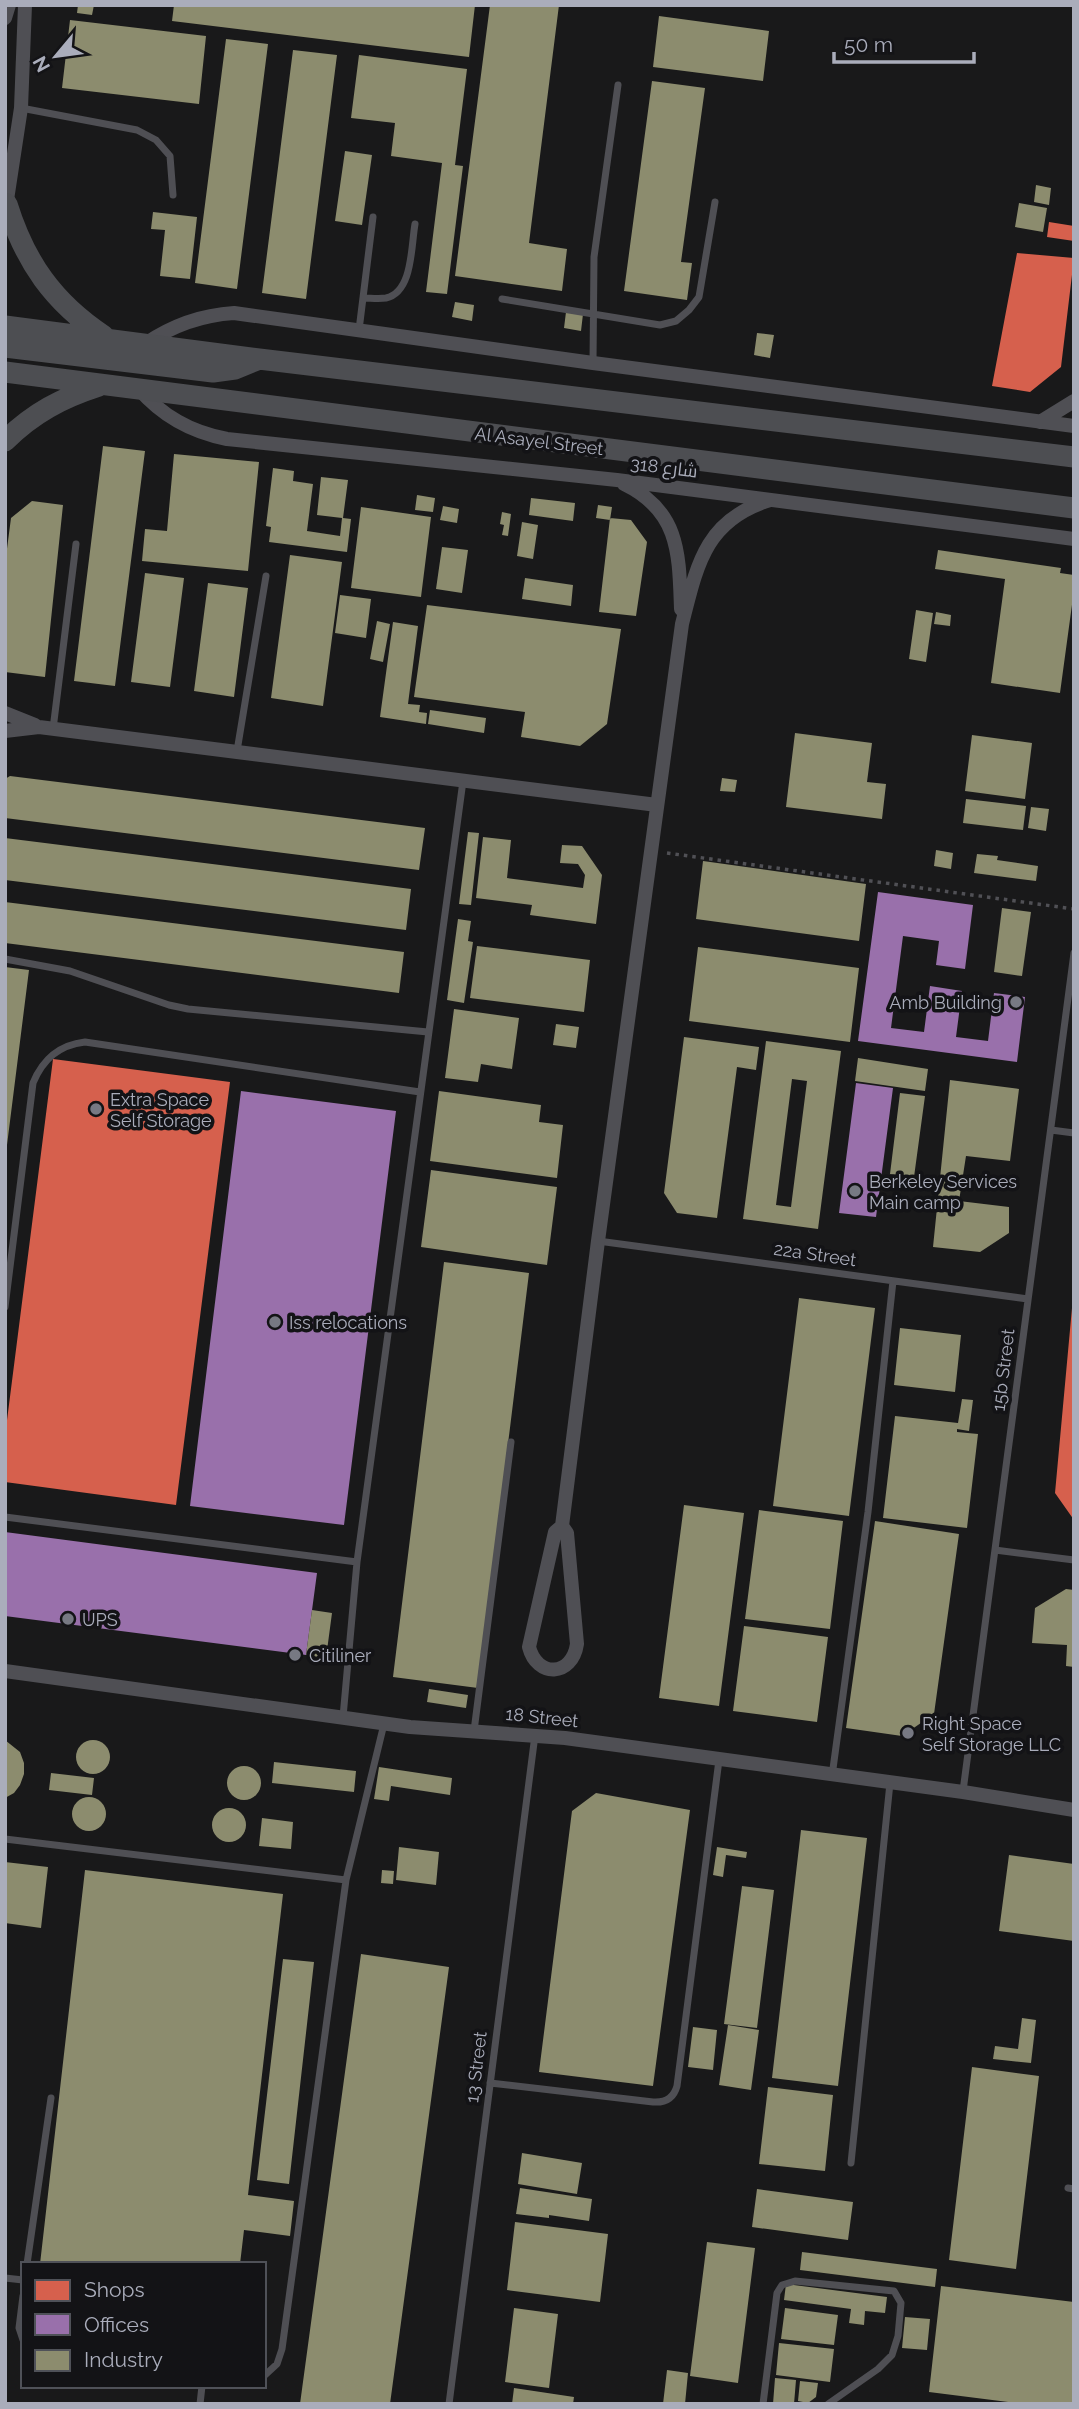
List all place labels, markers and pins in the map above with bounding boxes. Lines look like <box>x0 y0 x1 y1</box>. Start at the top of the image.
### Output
place label: Amb Building <box>889 992 1002 1013</box>
marker: Amb Building <box>1008 994 1024 1010</box>
place label: Extra Space Self Storage <box>110 1089 212 1131</box>
marker: Extra Space Self Storage <box>88 1101 104 1117</box>
place label: Berkeley Services Main camp <box>869 1171 1017 1213</box>
marker: Berkeley Services Main camp <box>847 1183 863 1199</box>
place label: Iss relocations <box>289 1312 407 1333</box>
marker: Iss relocations <box>267 1314 283 1330</box>
place label: UPS <box>82 1609 118 1630</box>
marker: UPS <box>60 1611 76 1627</box>
place label: Citiliner <box>309 1645 372 1666</box>
marker: Citiliner <box>287 1647 303 1663</box>
place label: Right Space Self Storage LLC <box>922 1713 1061 1755</box>
marker: Right Space Self Storage LLC <box>900 1725 916 1741</box>

